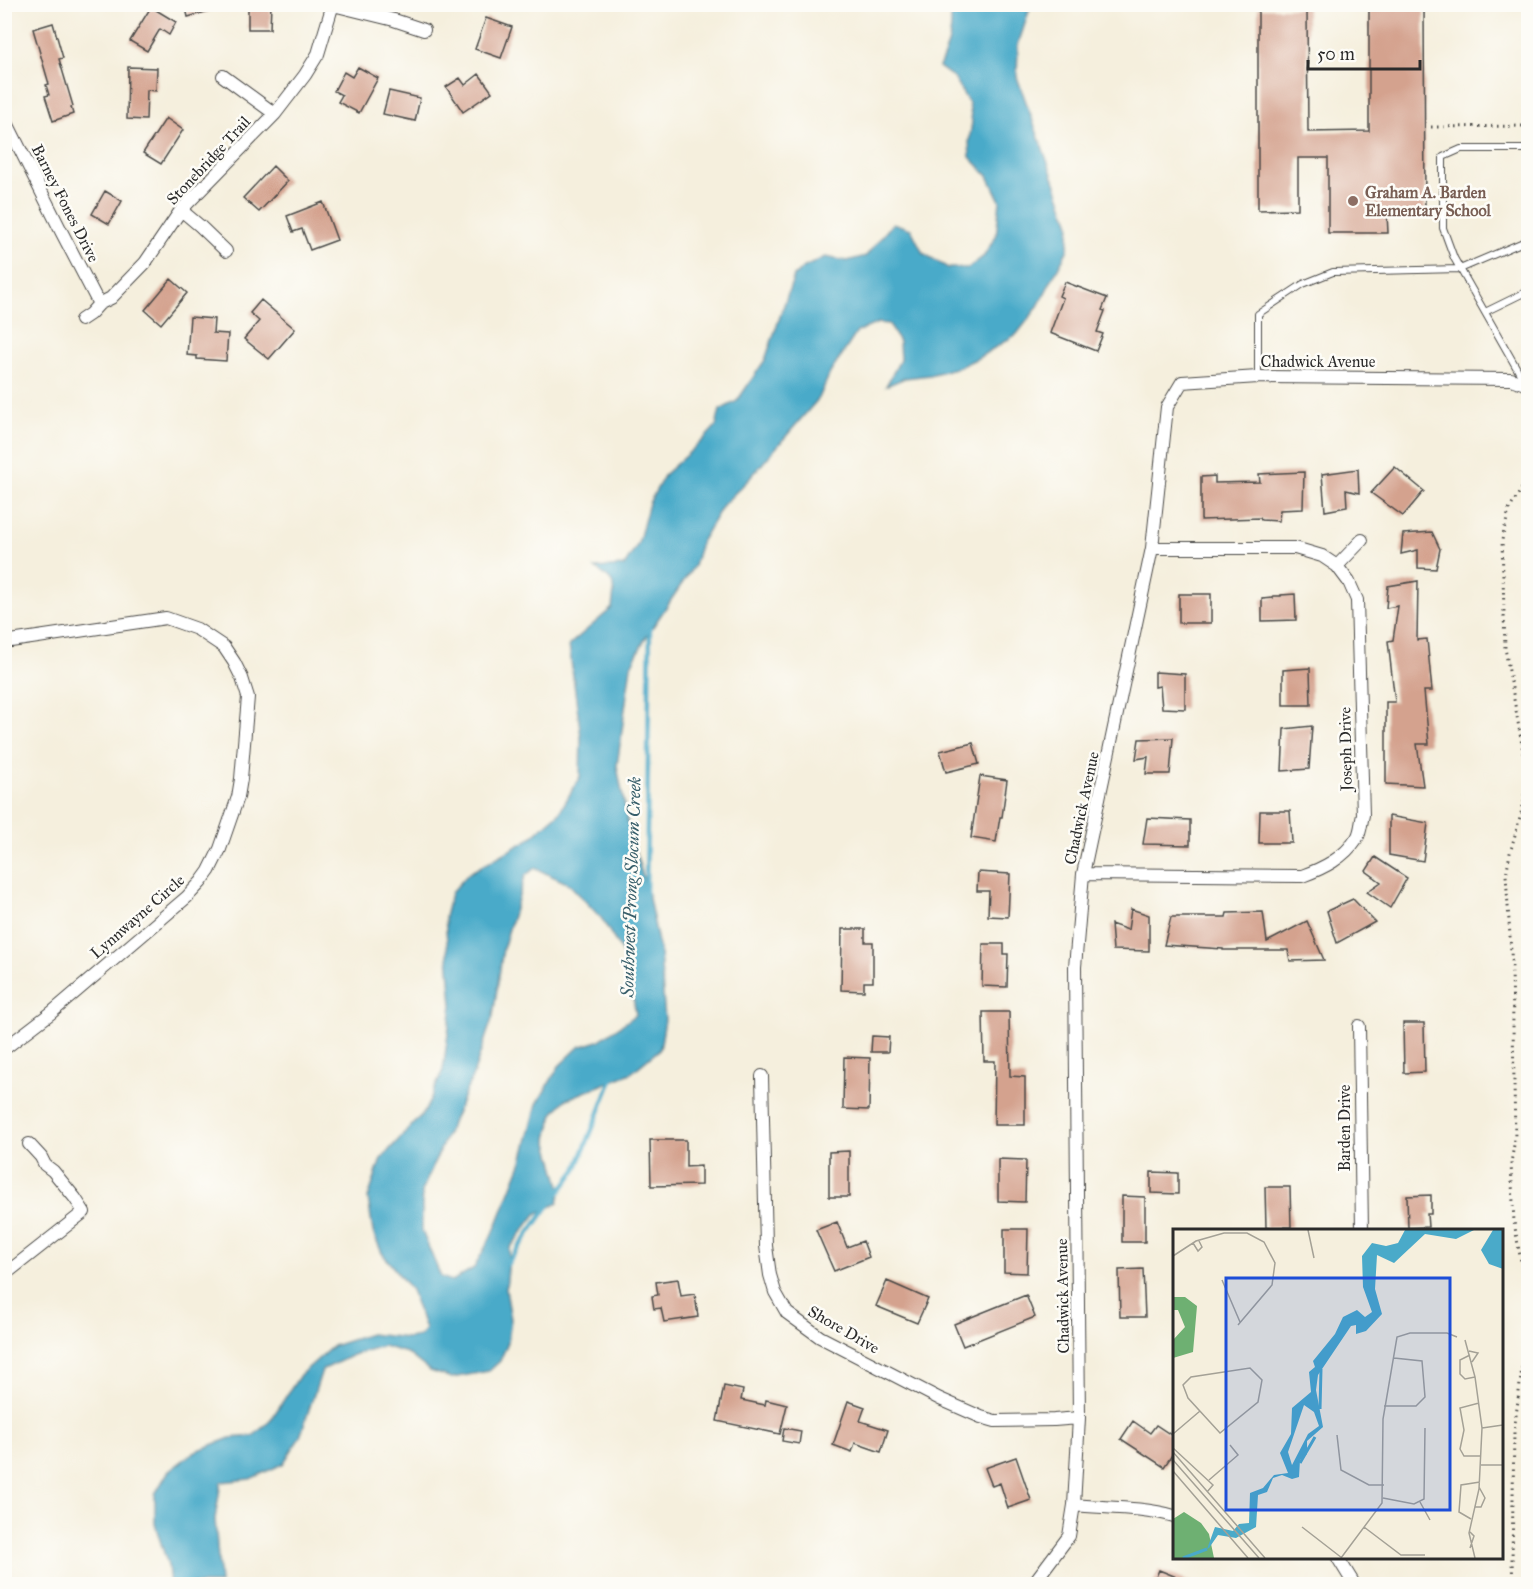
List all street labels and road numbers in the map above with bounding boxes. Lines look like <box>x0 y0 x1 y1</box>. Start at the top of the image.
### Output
street label: Stonebridge Trail <box>163 112 255 209</box>
street label: Barney Fones Drive <box>28 141 104 265</box>
street label: Chadwick Avenue <box>1261 352 1376 371</box>
street label: Joseph Drive <box>1335 706 1357 793</box>
street label: Chadwick Avenue <box>1060 750 1103 866</box>
street label: Lynnwayne Circle <box>86 870 189 962</box>
street label: Barden Drive <box>1335 1084 1354 1172</box>
street label: Chadwick Avenue <box>1052 1238 1073 1354</box>
street label: Shore Drive <box>805 1301 883 1358</box>

